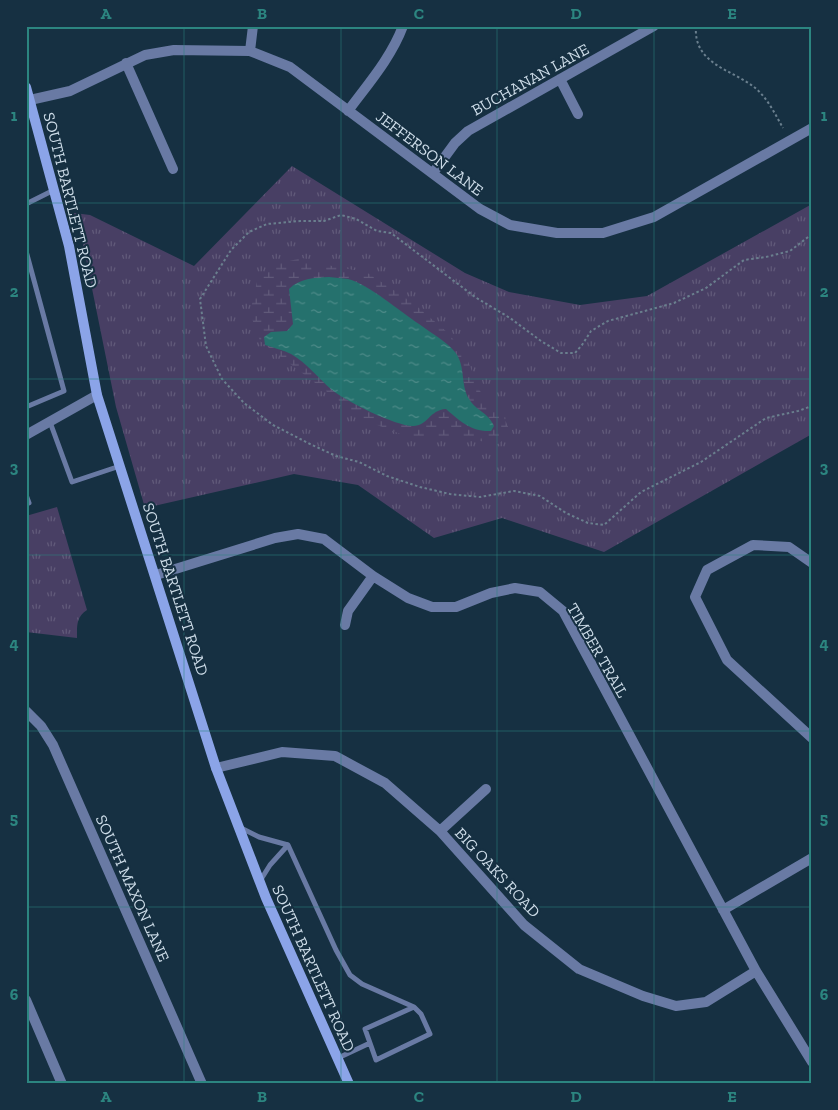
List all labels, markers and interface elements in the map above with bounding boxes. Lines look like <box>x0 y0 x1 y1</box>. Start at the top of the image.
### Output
text: A <box>101 4 112 23</box>
text: B <box>257 4 267 23</box>
text: C <box>414 4 424 23</box>
text: D <box>570 4 582 23</box>
text: E <box>727 4 737 23</box>
street label: BUCHANAN LANE <box>468 39 592 120</box>
text: 1 <box>11 106 18 125</box>
text: 1 <box>821 106 828 125</box>
street label: JEFFERSON LANE <box>372 107 487 200</box>
street label: SOUTH BARTLETT ROAD <box>39 110 102 290</box>
text: 2 <box>10 282 19 301</box>
text: 2 <box>820 282 829 301</box>
text: 3 <box>10 458 19 477</box>
text: 3 <box>820 458 829 477</box>
street label: SOUTH BARTLETT ROAD <box>139 500 212 678</box>
street label: TIMBER TRAIL <box>563 600 632 701</box>
text: 4 <box>9 634 19 653</box>
text: 4 <box>819 634 829 653</box>
text: 5 <box>10 809 18 828</box>
text: 5 <box>820 809 828 828</box>
street label: SOUTH MAXON LANE <box>92 812 173 964</box>
street label: BIG OAKS ROAD <box>451 823 544 921</box>
street label: SOUTH BARTLETT ROAD <box>268 882 359 1055</box>
text: 6 <box>10 985 19 1004</box>
text: 6 <box>820 985 829 1004</box>
text: A <box>101 1087 112 1106</box>
text: B <box>257 1087 267 1106</box>
text: C <box>414 1087 424 1106</box>
text: D <box>570 1087 582 1106</box>
text: E <box>727 1087 737 1106</box>

